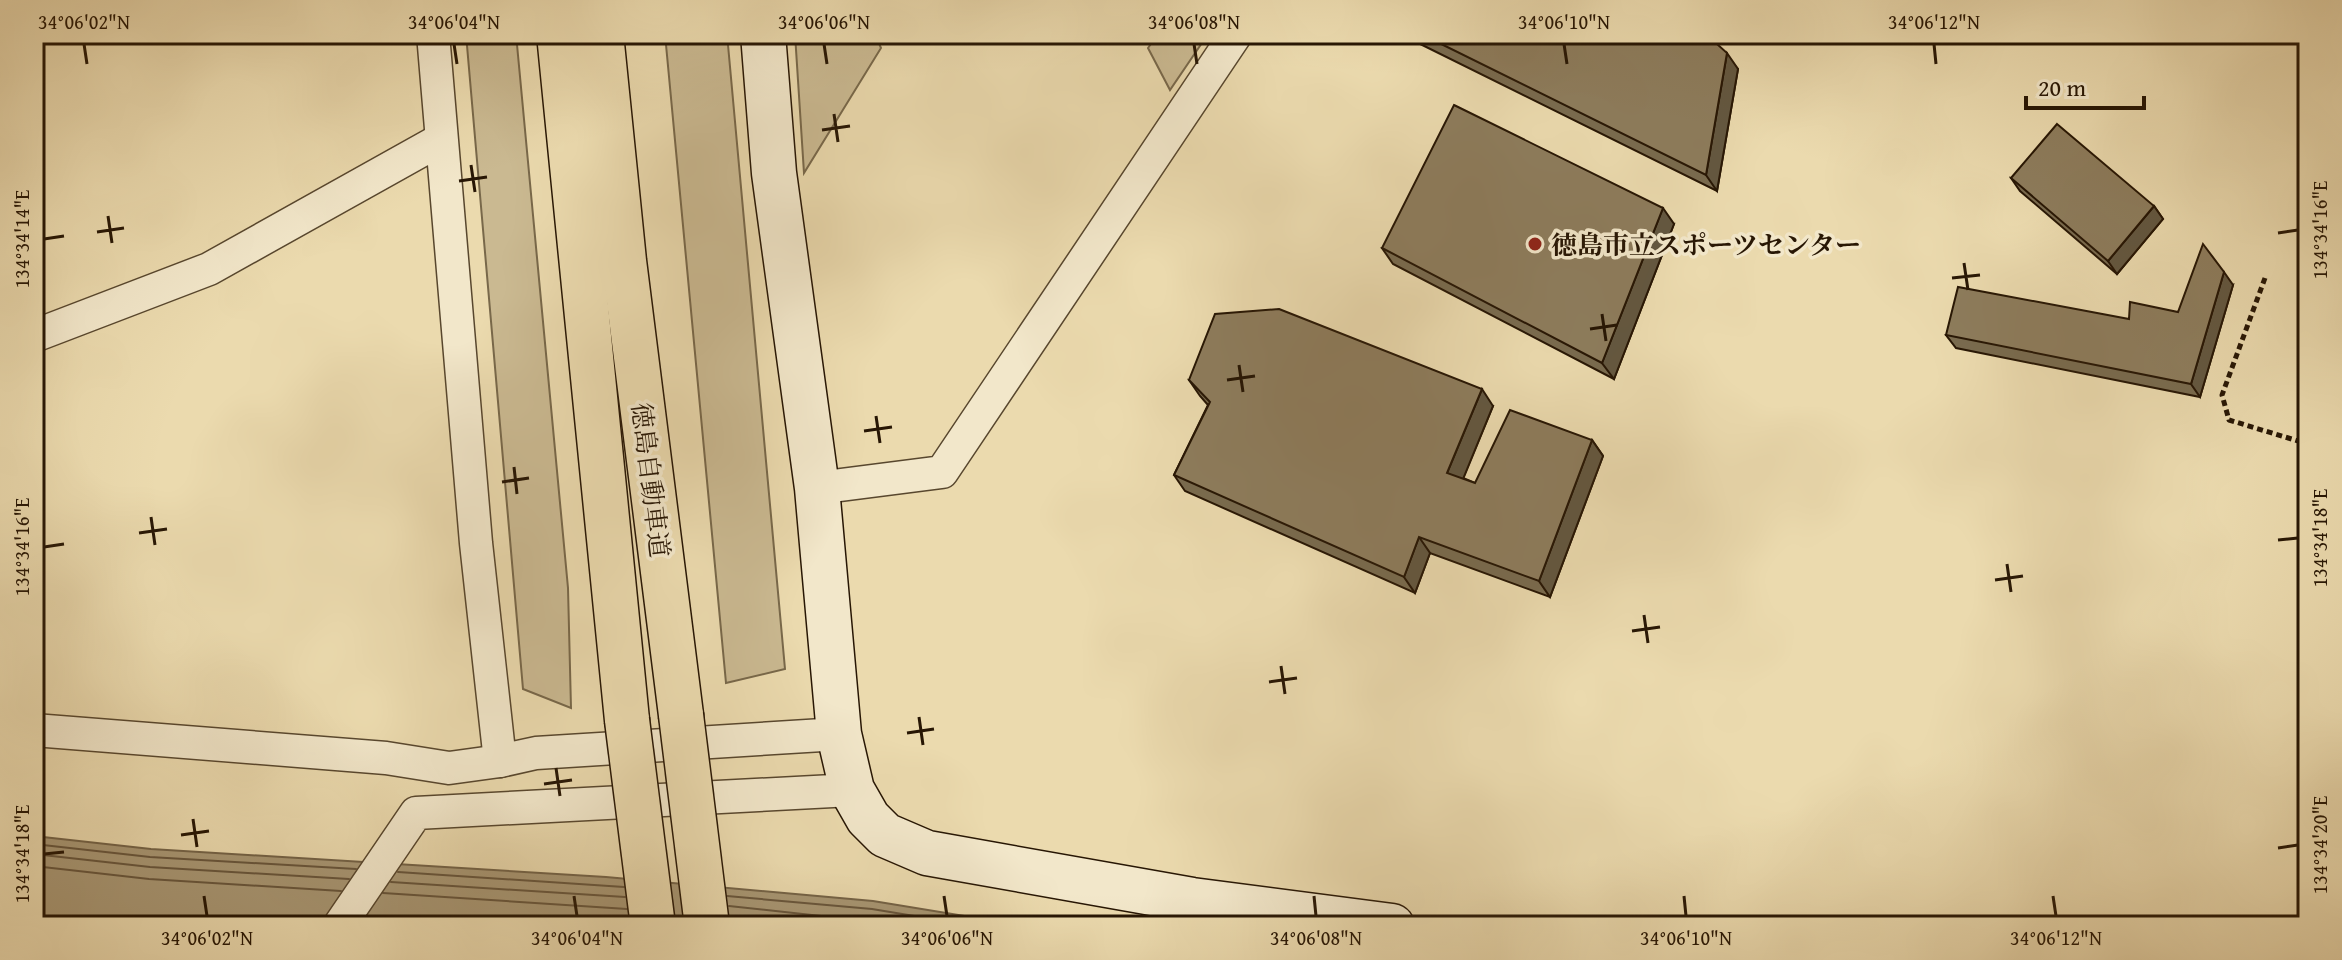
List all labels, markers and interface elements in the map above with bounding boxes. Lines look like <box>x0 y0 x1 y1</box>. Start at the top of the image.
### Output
text: 34°06'02"N <box>38 7 130 36</box>
text: 34°06'04"N <box>408 7 500 36</box>
text: 34°06'06"N <box>778 7 870 36</box>
text: 34°06'08"N <box>1148 7 1240 36</box>
text: 34°06'10"N <box>1518 7 1610 36</box>
text: 34°06'12"N <box>1888 7 1980 36</box>
scale bar <box>2026 60 2144 110</box>
text: 20 m <box>2038 70 2086 105</box>
text: 134°34'16"E <box>2305 181 2334 279</box>
text: 134°34'14"E <box>7 190 36 288</box>
place label: 徳島市立スポーツセンター <box>1551 225 1861 264</box>
marker: 徳島市立スポーツセンター <box>1526 235 1544 253</box>
street label: 徳島自動車道 <box>622 400 680 560</box>
text: 134°34'18"E <box>2305 489 2334 587</box>
text: 134°34'16"E <box>7 498 36 596</box>
text: 134°34'20"E <box>2305 796 2334 894</box>
text: 134°34'18"E <box>7 805 36 903</box>
text: 34°06'02"N <box>161 923 253 952</box>
text: 34°06'04"N <box>531 923 623 952</box>
text: 34°06'06"N <box>901 923 993 952</box>
text: 34°06'08"N <box>1270 923 1362 952</box>
text: 34°06'10"N <box>1640 923 1732 952</box>
text: 34°06'12"N <box>2010 923 2102 952</box>

